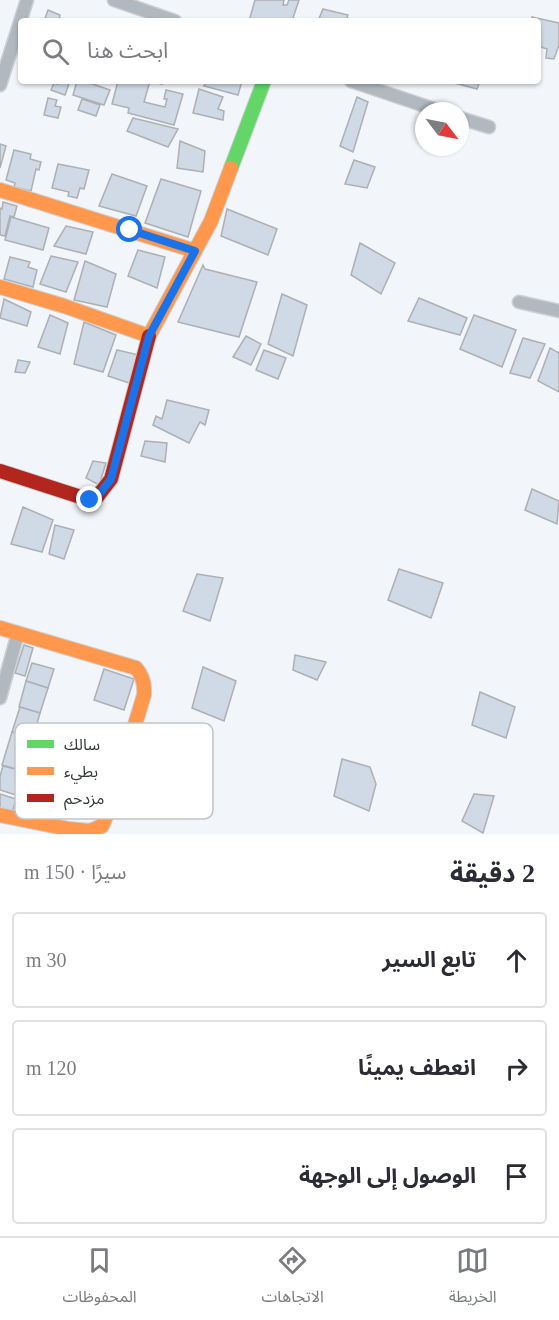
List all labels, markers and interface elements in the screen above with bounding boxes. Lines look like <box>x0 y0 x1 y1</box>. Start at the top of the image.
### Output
search box <box>18 18 541 84</box>
icon: search <box>39 35 72 68</box>
text: ابحث هنا <box>87 38 168 63</box>
north arrow <box>415 102 469 156</box>
route start <box>116 216 142 242</box>
route end <box>76 486 102 512</box>
legend <box>15 723 213 819</box>
text: سالك <box>64 736 100 753</box>
text: بطيء <box>64 763 98 784</box>
text: مزدحم <box>64 790 104 811</box>
text: 2 دقيقة <box>450 859 535 888</box>
text: سيرًا · 150 m <box>24 861 127 883</box>
icon: ahead <box>500 944 533 977</box>
text: تابع السير <box>382 947 476 972</box>
text: 30 m <box>26 949 67 971</box>
icon: right <box>500 1052 533 1085</box>
text: انعطف يمينًا <box>358 1055 476 1080</box>
text: 120 m <box>26 1057 77 1079</box>
icon: arrive <box>500 1160 533 1193</box>
text: الوصول إلى الوجهة <box>299 1163 476 1188</box>
tab: المحفوظات <box>62 1244 137 1314</box>
tab: الاتجاهات <box>261 1244 324 1314</box>
tab: الخريطة <box>449 1244 497 1314</box>

